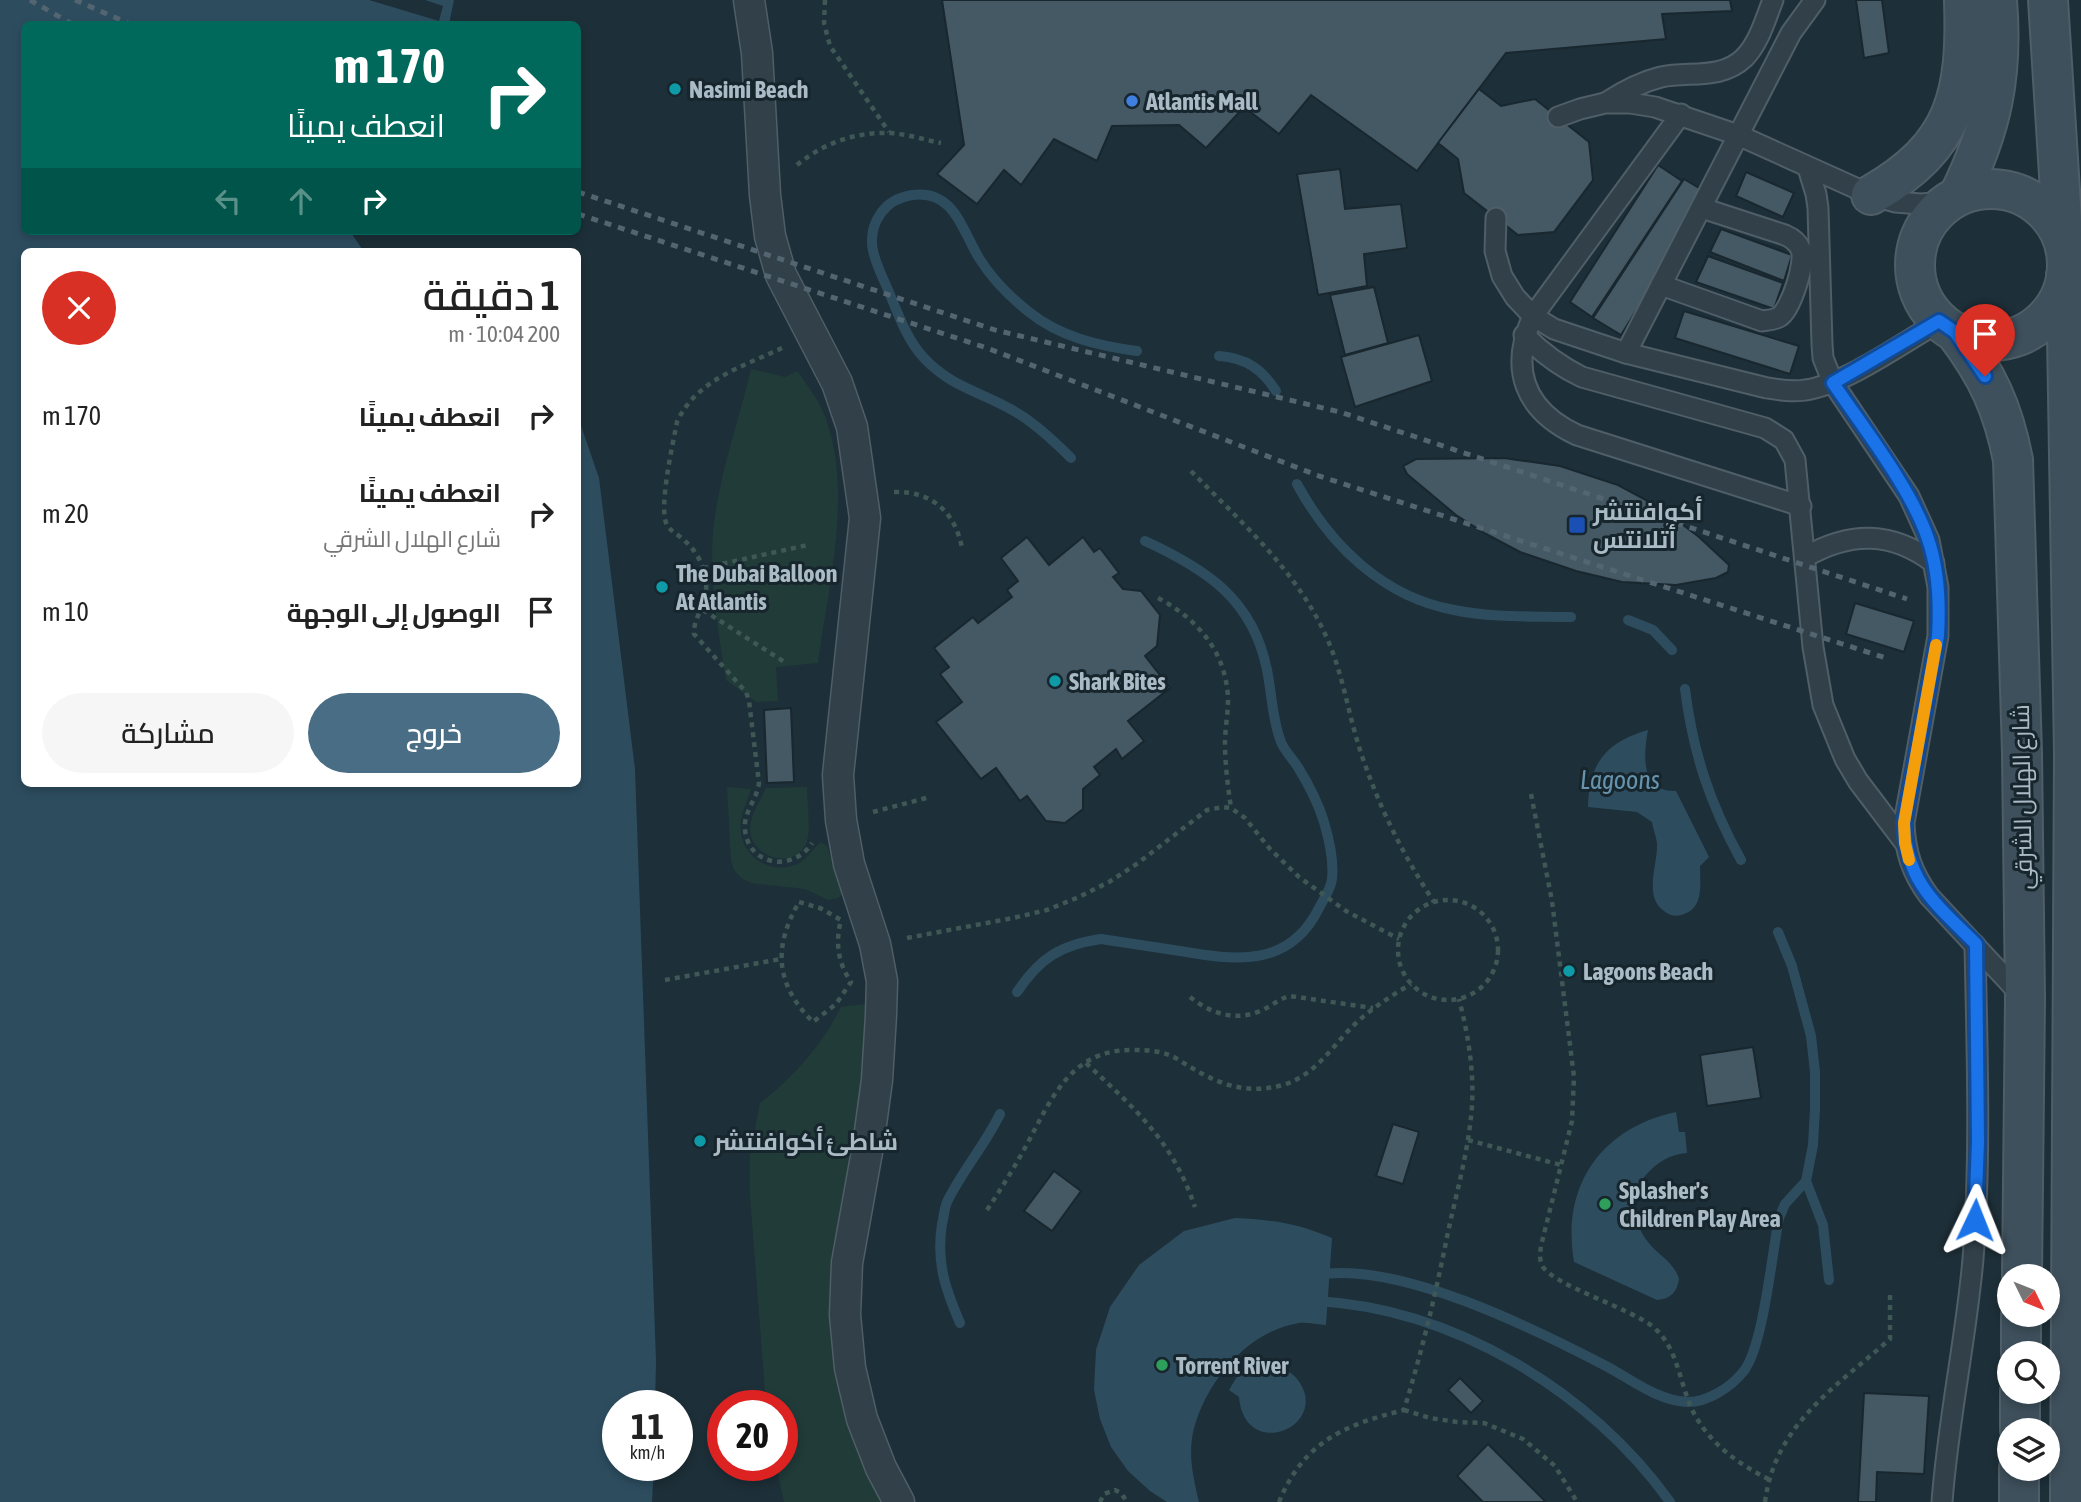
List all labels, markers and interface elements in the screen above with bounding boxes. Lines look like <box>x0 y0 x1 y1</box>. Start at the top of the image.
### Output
text: 170 m <box>334 37 445 93</box>
icon: right <box>469 49 560 140</box>
place label: Nasimi Beach <box>689 76 808 103</box>
marker: Nasimi Beach <box>667 81 683 97</box>
place label: Atlantis Mall <box>1145 88 1259 115</box>
marker: Atlantis Mall <box>1124 93 1140 109</box>
text: انعطف يمينًا <box>287 107 445 144</box>
icon: left <box>209 182 247 220</box>
icon: ahead <box>282 182 320 220</box>
icon: right <box>355 182 393 220</box>
button: close <box>42 271 116 345</box>
text: 1 دقيقة <box>423 271 560 319</box>
pin <box>1955 304 2015 376</box>
icon: arrive <box>1966 315 2004 353</box>
text: 200 m · 10:04 <box>448 321 560 347</box>
icon: right <box>522 397 560 435</box>
text: 170 m <box>42 401 101 431</box>
text: انعطف يمينًا <box>359 402 501 432</box>
text: انعطف يمينًا <box>359 478 501 508</box>
icon: right <box>522 495 560 533</box>
place label: أكوافنتشر أتلانتس <box>1592 496 1703 554</box>
text: 20 m <box>42 499 89 529</box>
marker: أكوافنتشر أتلانتس <box>1567 515 1587 535</box>
text: شارع الهلال الشرقي <box>323 526 501 552</box>
place label: The Dubai Balloon At Atlantis <box>675 560 837 615</box>
marker: The Dubai Balloon At Atlantis <box>654 579 670 595</box>
icon: arrive <box>522 593 560 631</box>
text: 10 m <box>42 597 89 627</box>
text: الوصول إلى الوجهة <box>287 598 501 628</box>
place label: Shark Bites <box>1069 668 1166 695</box>
marker: Shark Bites <box>1047 673 1063 689</box>
button: مشاركة <box>42 693 294 773</box>
button: خروج <box>308 693 560 773</box>
street label: شارع الهلال الشرقي <box>2007 704 2043 890</box>
water label: Lagoons <box>1580 765 1660 795</box>
place label: Lagoons Beach <box>1583 958 1713 985</box>
marker: Lagoons Beach <box>1561 963 1577 979</box>
place label: شاطئ أكوافنتشر <box>713 1126 898 1156</box>
marker: شاطئ أكوافنتشر <box>692 1133 708 1149</box>
place label: Splasher's Children Play Area <box>1619 1177 1781 1232</box>
position arrow <box>1938 1183 2012 1257</box>
marker: Splasher's Children Play Area <box>1597 1196 1613 1212</box>
north arrow <box>1997 1264 2060 1326</box>
map controls <box>1997 1264 2060 1481</box>
button: search <box>1997 1341 2060 1404</box>
place label: Torrent River <box>1176 1352 1289 1379</box>
marker: Torrent River <box>1154 1357 1170 1373</box>
speed limit sign: 20 <box>707 1390 798 1481</box>
text: 11 <box>631 1406 664 1446</box>
button: layers <box>1997 1418 2060 1481</box>
text: km/h <box>630 1442 665 1463</box>

